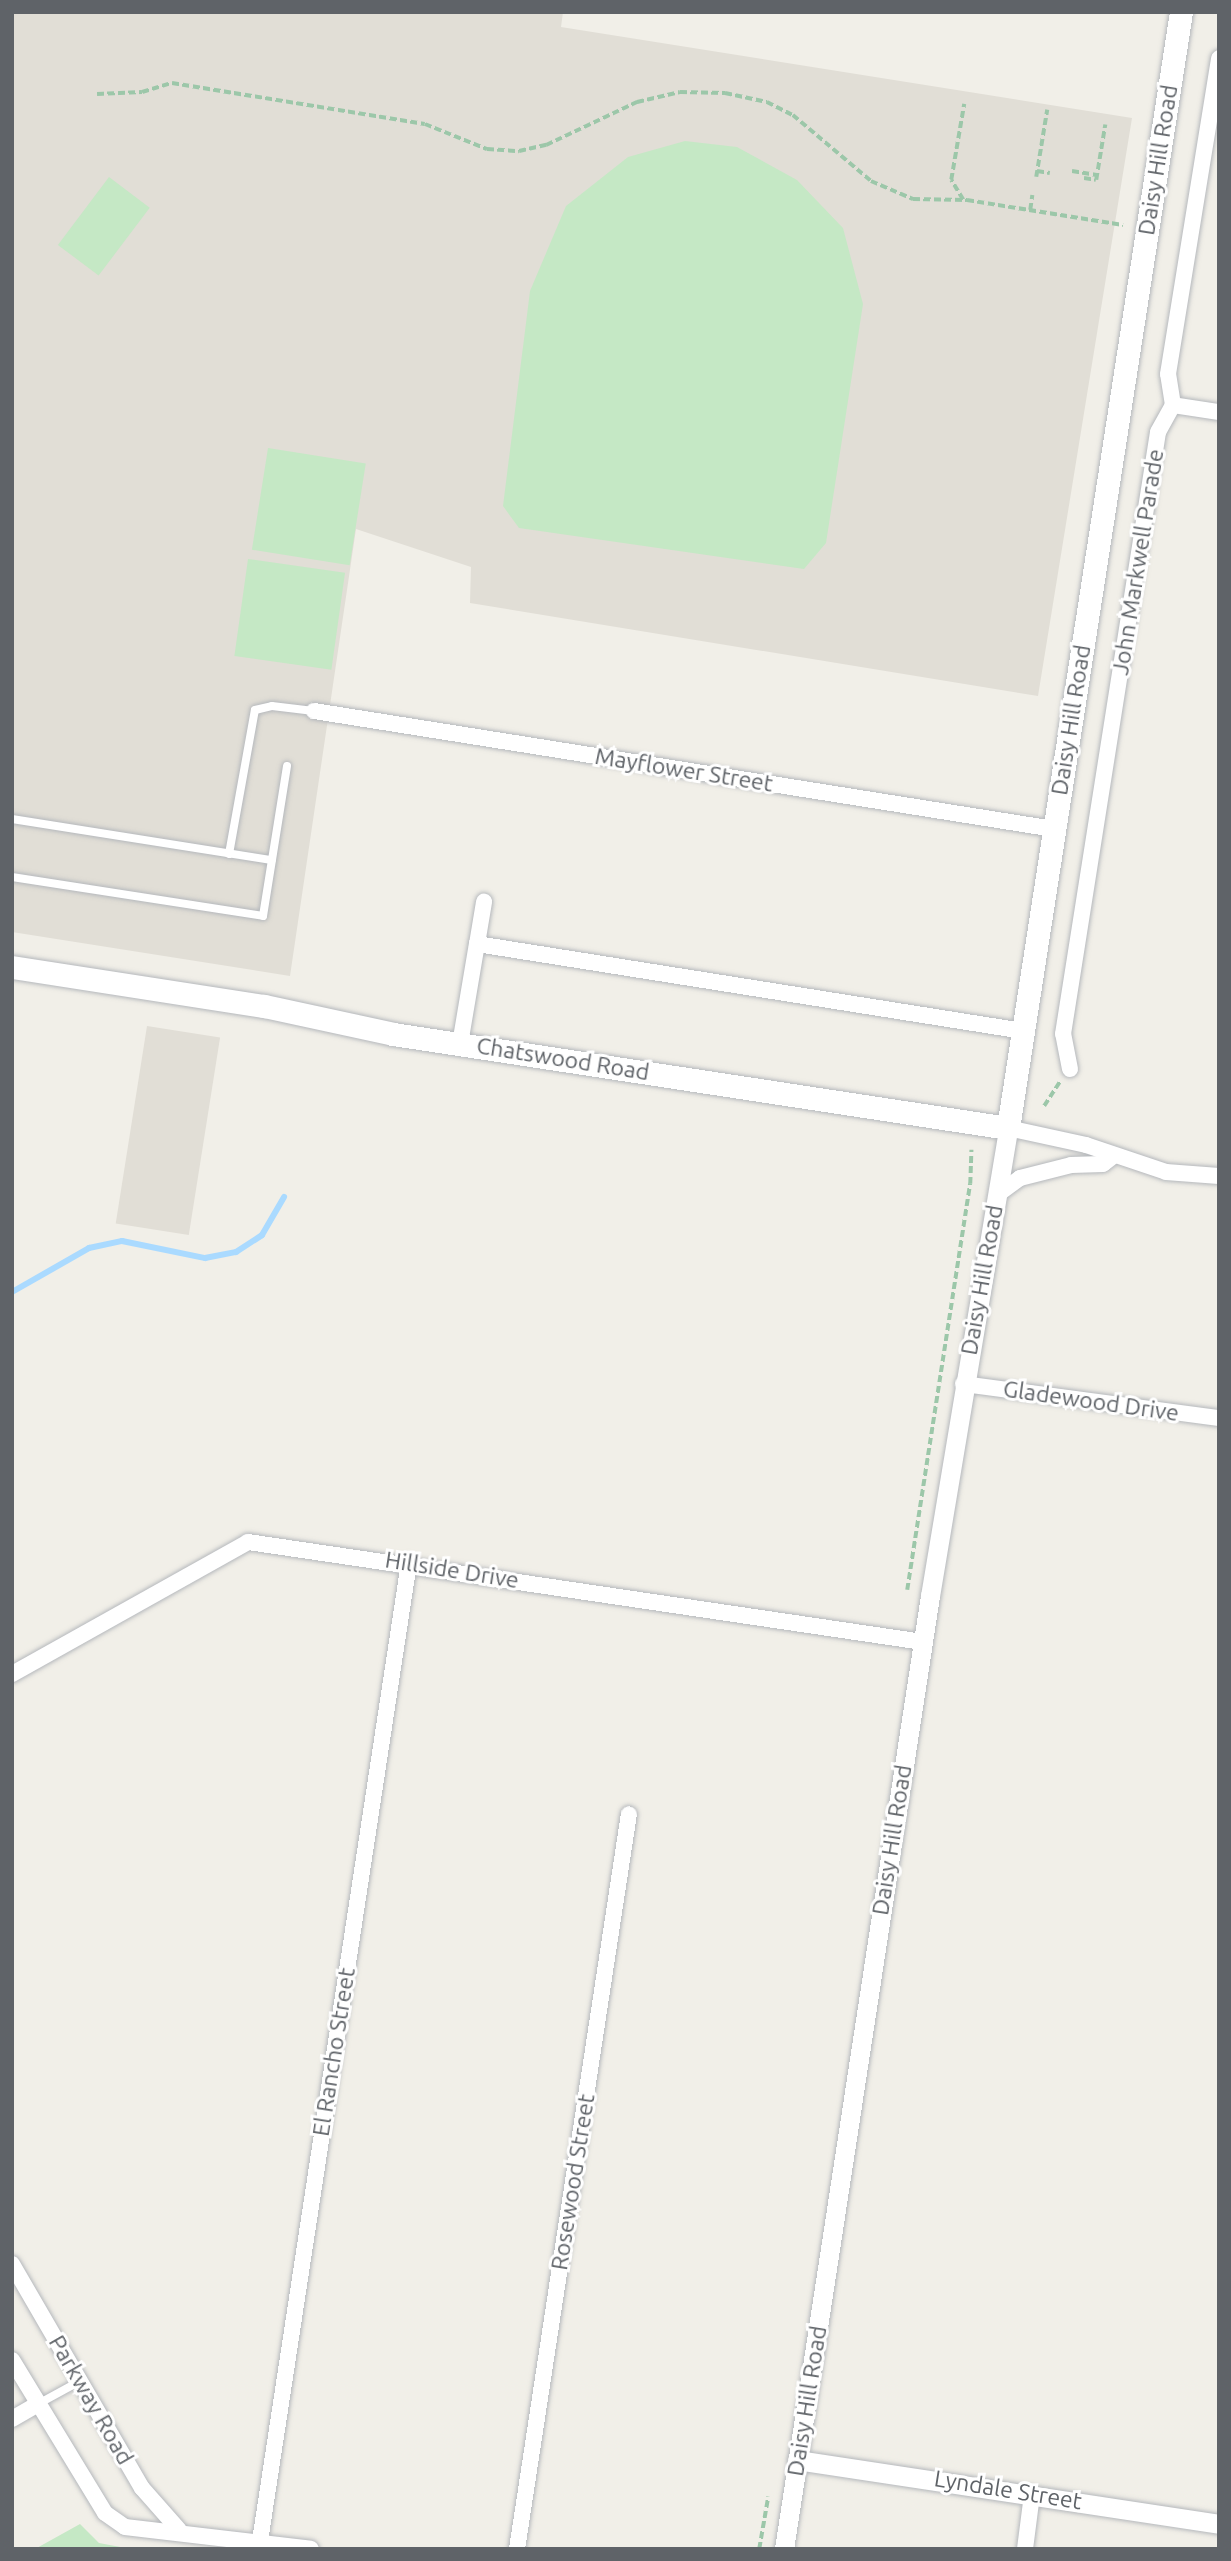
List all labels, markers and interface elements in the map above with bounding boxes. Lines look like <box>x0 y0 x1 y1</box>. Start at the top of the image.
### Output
street label: Daisy Hill Road <box>1132 83 1184 237</box>
street label: John Markwell Parade <box>1107 447 1169 677</box>
street label: Daisy Hill Road <box>1045 643 1097 797</box>
street label: Mayflower Street <box>593 742 775 798</box>
street label: Chatswood Road <box>475 1032 651 1086</box>
street label: Daisy Hill Road <box>955 1203 1009 1357</box>
street label: Gladewood Drive <box>1001 1375 1181 1427</box>
street label: Hillside Drive <box>383 1546 521 1594</box>
street label: Daisy Hill Road <box>866 1763 918 1917</box>
street label: El Rancho Street <box>307 1966 361 2138</box>
street label: Rosewood Street <box>545 2092 601 2272</box>
street label: Daisy Hill Road <box>781 2324 833 2478</box>
street label: Parkway Road <box>43 2330 139 2470</box>
street label: Lyndale Street <box>932 2465 1084 2515</box>

